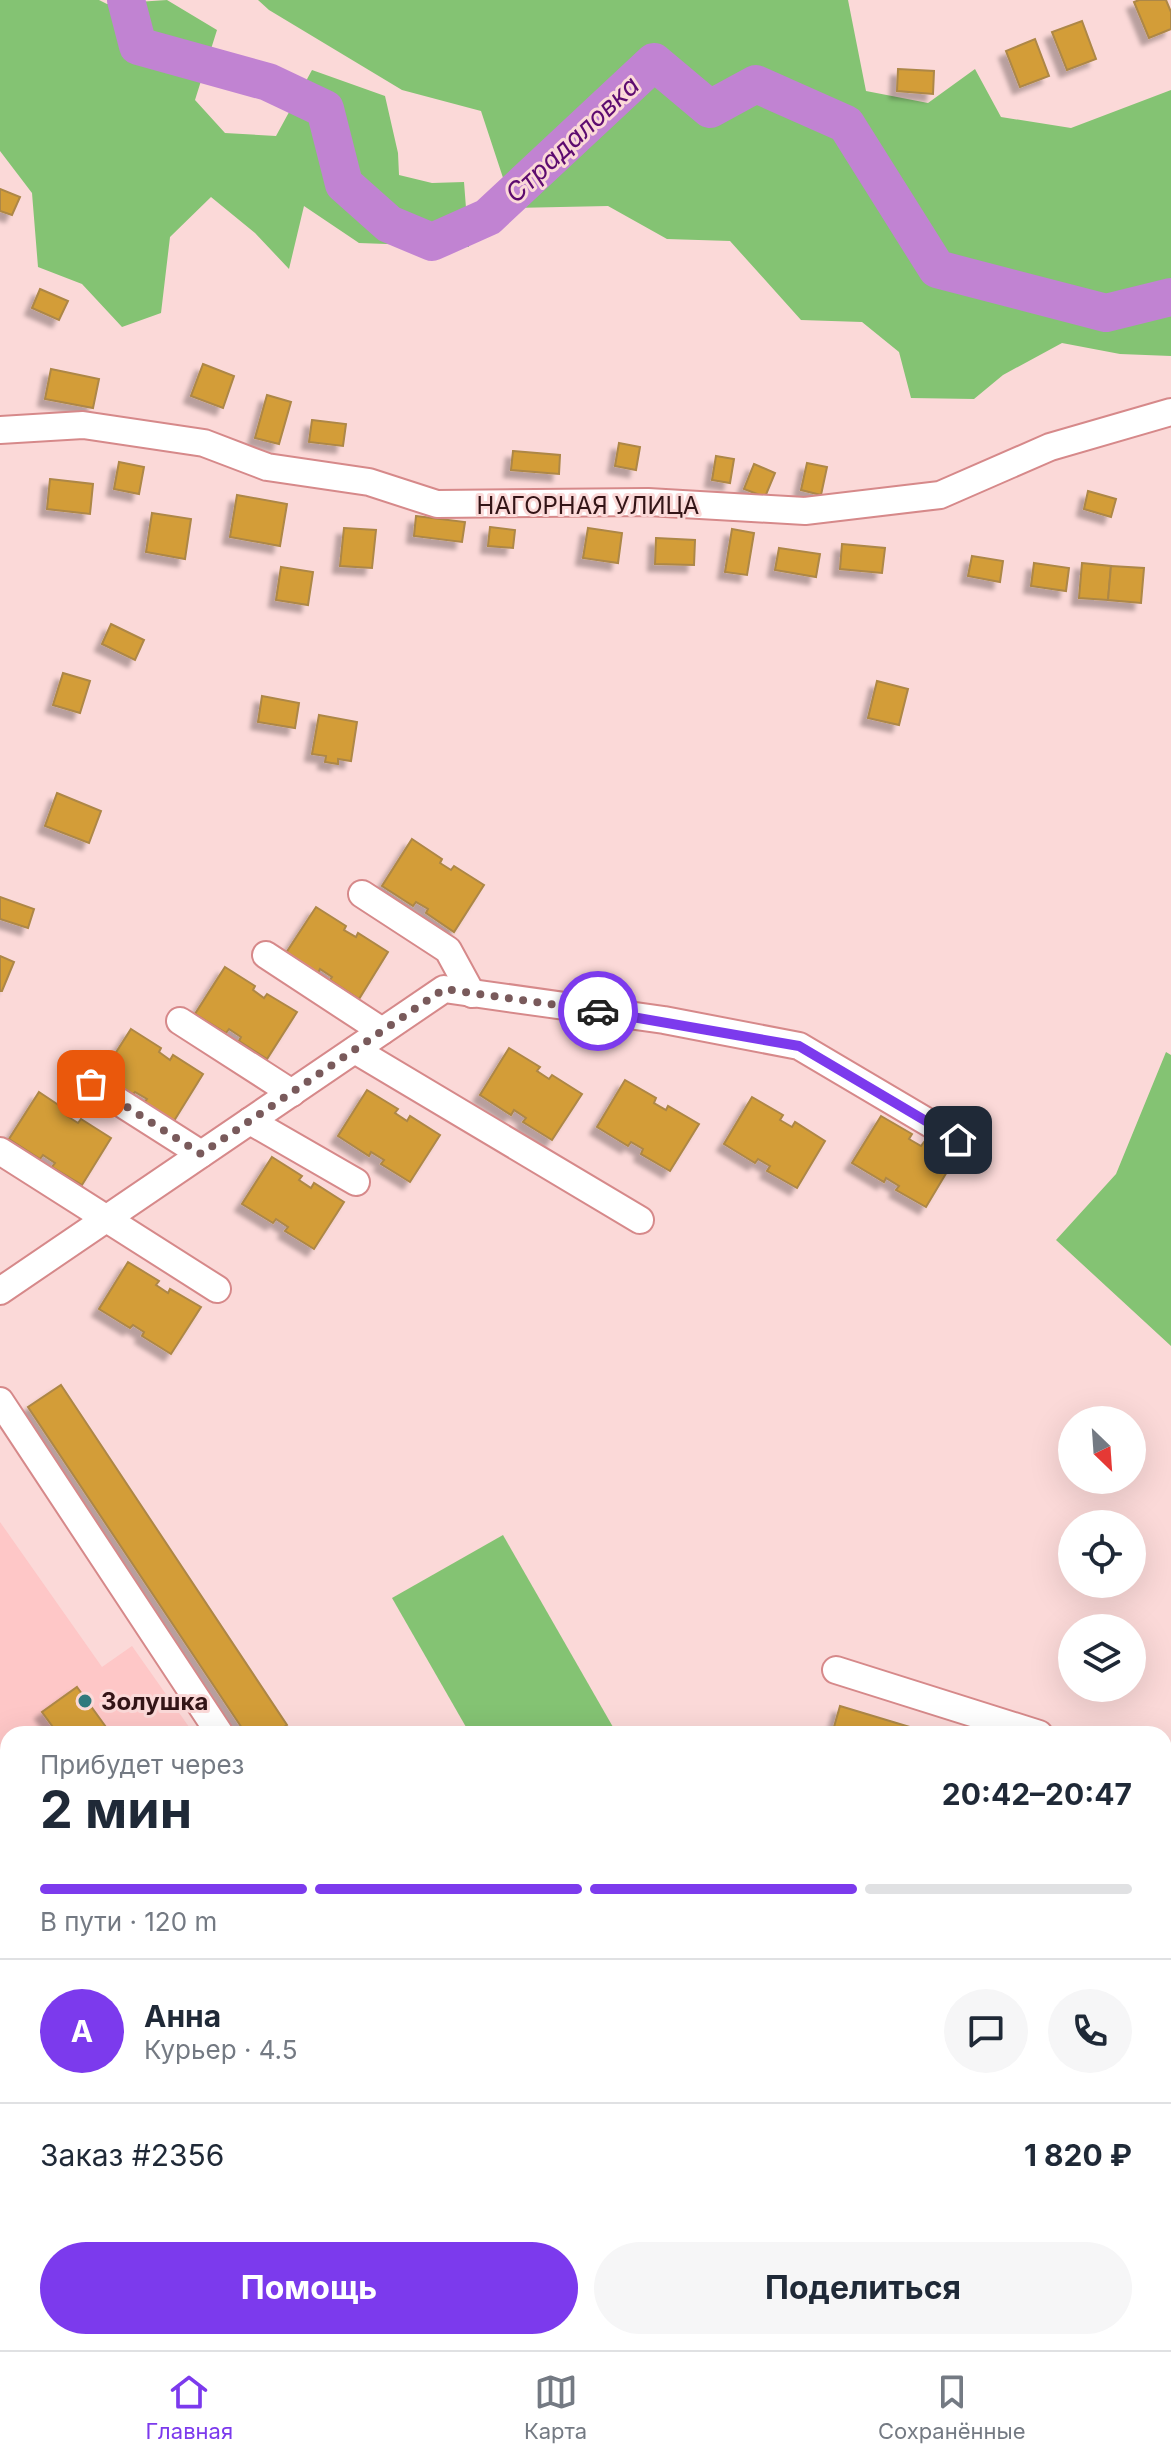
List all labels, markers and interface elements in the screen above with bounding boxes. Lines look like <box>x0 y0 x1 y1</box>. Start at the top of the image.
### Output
water label: Страдаловка <box>499 69 645 209</box>
street label: НАГОРНАЯ УЛИЦА <box>477 491 699 520</box>
courier <box>558 971 638 1051</box>
icon: car <box>576 989 620 1033</box>
pin <box>57 1050 125 1118</box>
icon: bag <box>69 1062 113 1106</box>
pin <box>924 1106 992 1174</box>
icon: home <box>936 1118 980 1162</box>
north arrow <box>1058 1406 1146 1494</box>
map controls <box>1058 1406 1146 1702</box>
button: locate <box>1058 1510 1146 1598</box>
button: layers <box>1058 1614 1146 1702</box>
place label: Золушка <box>101 1687 208 1716</box>
marker: Золушка <box>76 1692 94 1710</box>
text: Прибудет через <box>40 1749 244 1780</box>
text: 20:42–20:47 <box>942 1776 1132 1812</box>
text: 2 мин <box>40 1778 192 1841</box>
text: В пути · 120 m <box>40 1906 217 1937</box>
button: chat <box>944 1989 1028 2073</box>
button: phone <box>1048 1989 1132 2073</box>
text: Анна <box>144 1998 221 2034</box>
text: А <box>71 2013 93 2049</box>
text: Курьер · 4.5 <box>144 2034 298 2065</box>
text: Заказ #2356 <box>40 2137 224 2173</box>
text: 1 820 ₽ <box>1024 2137 1132 2173</box>
button: Помощь <box>40 2242 578 2334</box>
button: Поделиться <box>594 2242 1132 2334</box>
tab: Главная <box>145 2370 233 2444</box>
tab: Карта <box>524 2370 587 2444</box>
tab: Сохранённые <box>878 2370 1026 2444</box>

